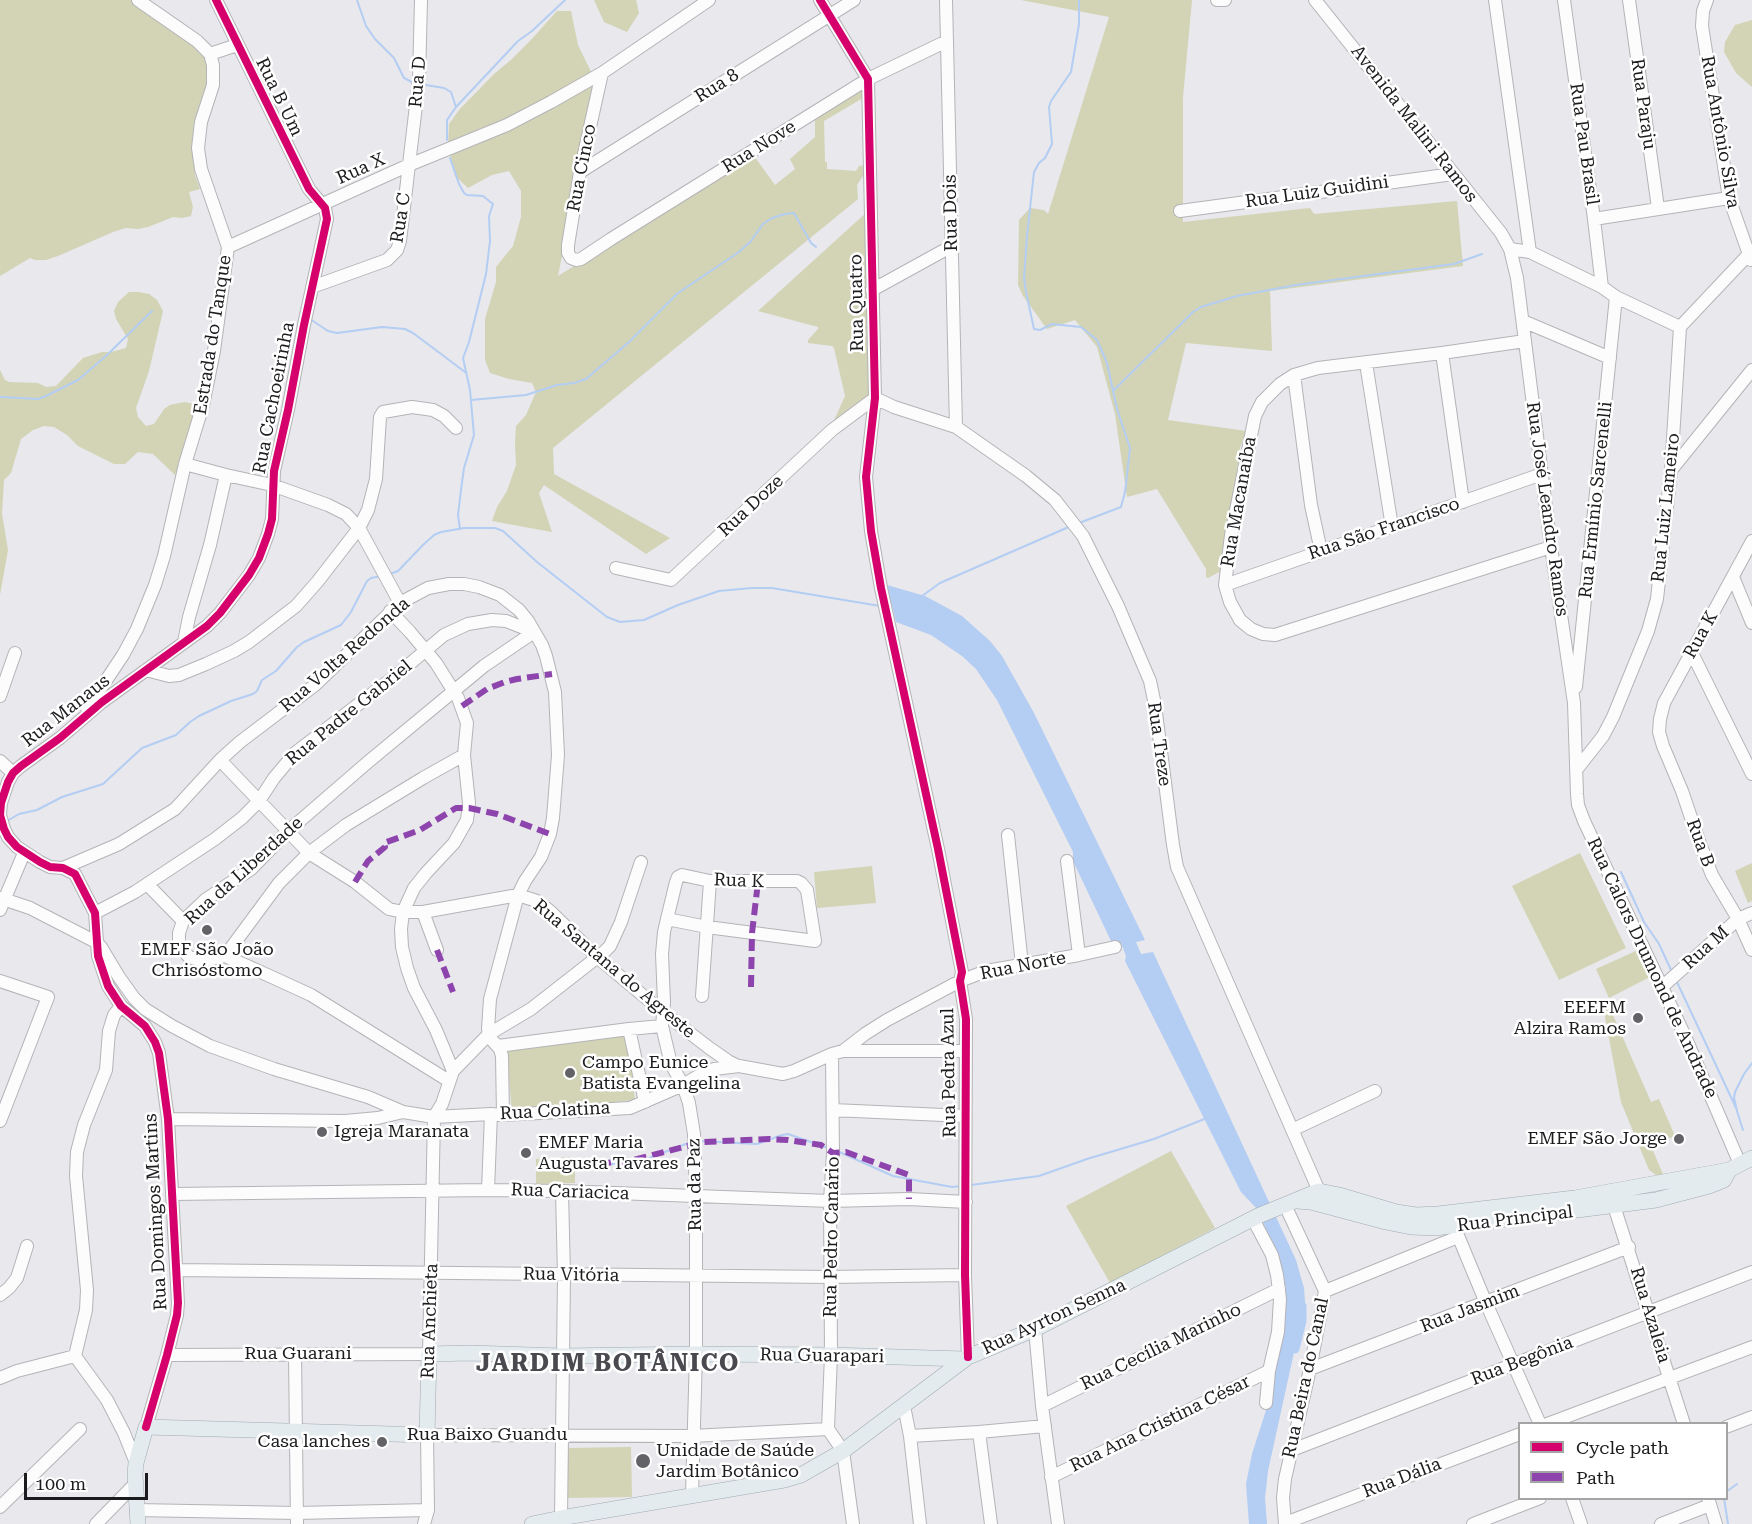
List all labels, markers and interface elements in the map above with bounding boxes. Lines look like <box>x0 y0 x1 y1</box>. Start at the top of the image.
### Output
street label: Avenida Malini Ramos <box>1346 41 1482 207</box>
street label: Rua B Um <box>251 54 307 140</box>
street label: Rua Antônio Silva <box>1696 54 1744 210</box>
street label: Rua D <box>405 55 431 109</box>
street label: Rua Paraju <box>1626 57 1660 151</box>
street label: Rua 8 <box>691 64 743 108</box>
street label: Rua Pau Brasil <box>1565 82 1603 206</box>
street label: Rua Nove <box>718 116 800 178</box>
street label: Rua Cinco <box>563 122 601 214</box>
street label: Rua X <box>333 149 389 189</box>
street label: Rua Luiz Guidini <box>1244 171 1390 213</box>
street label: Rua Dois <box>940 174 962 252</box>
street label: Rua C <box>386 191 416 245</box>
street label: Estrada do Tanque <box>190 254 236 416</box>
street label: Rua Quatro <box>845 254 869 352</box>
street label: Rua Cachoeirinha <box>249 320 299 476</box>
street label: Rua José Leandro Ramos <box>1521 400 1573 618</box>
street label: Rua Ermínio Sarcenelli <box>1575 400 1617 600</box>
street label: Rua Luiz Lameiro <box>1647 432 1685 584</box>
street label: Rua Macanaíba <box>1217 435 1261 569</box>
street label: Rua Doze <box>714 470 788 542</box>
street label: Rua São Francisco <box>1305 493 1463 565</box>
street label: Rua Volta Redonda <box>276 593 414 717</box>
street label: Rua K <box>1679 608 1723 662</box>
street label: Rua Padre Gabriel <box>282 656 416 770</box>
street label: Rua Manaus <box>18 670 114 752</box>
street label: Rua Treze <box>1142 700 1176 788</box>
street label: Rua da Liberdade <box>180 812 308 930</box>
street label: Rua B <box>1681 816 1719 870</box>
street label: Rua Calors Drumond de Andrade <box>1582 834 1722 1102</box>
street label: Rua K <box>713 869 765 893</box>
street label: Rua Santana do Agreste <box>529 895 699 1043</box>
street label: Rua M <box>1678 922 1734 974</box>
marker: EMEF São João Chrisóstomo <box>200 923 214 937</box>
place label: EMEF São João Chrisóstomo <box>140 939 274 982</box>
street label: Rua Norte <box>978 947 1068 985</box>
place label: EEEFM Alzira Ramos <box>1514 997 1626 1040</box>
street label: Rua Pedra Azul <box>937 1008 961 1138</box>
marker: EEEFM Alzira Ramos <box>1631 1011 1645 1025</box>
place label: Campo Eunice Batista Evangelina <box>582 1052 740 1094</box>
marker: Campo Eunice Batista Evangelina <box>563 1066 577 1080</box>
street label: Rua Colatina <box>499 1097 611 1125</box>
street label: Rua Domingos Martins <box>140 1113 172 1311</box>
place label: Igreja Maranata <box>334 1121 469 1143</box>
marker: Igreja Maranata <box>315 1125 329 1139</box>
place label: EMEF São Jorge <box>1527 1128 1667 1150</box>
place label: EMEF Maria Augusta Tavares <box>538 1132 678 1174</box>
marker: EMEF São Jorge <box>1672 1132 1686 1146</box>
street label: Rua da Paz <box>683 1138 707 1232</box>
marker: EMEF Maria Augusta Tavares <box>519 1146 533 1160</box>
street label: Rua Pedro Canário <box>820 1156 844 1318</box>
street label: Rua Cariacica <box>510 1179 630 1205</box>
street label: Rua Principal <box>1456 1201 1574 1237</box>
street label: Rua Anchieta <box>417 1263 443 1379</box>
street label: Rua Vitória <box>523 1263 619 1287</box>
street label: Rua Azaleia <box>1625 1264 1675 1366</box>
street label: Rua Ayrton Senna <box>979 1274 1129 1360</box>
street label: Rua Jasmim <box>1417 1280 1523 1338</box>
street label: Rua Beira do Canal <box>1278 1296 1334 1460</box>
street label: Rua Cecília Marinho <box>1077 1299 1245 1395</box>
street label: Rua Begônia <box>1468 1332 1576 1390</box>
street label: Rua Guarani <box>244 1343 352 1365</box>
street label: Rua Guarapari <box>760 1344 884 1368</box>
district label: JARDIM BOTÂNICO <box>476 1350 740 1378</box>
street label: Rua Ana Cristina César <box>1066 1371 1254 1477</box>
legend <box>1518 1422 1728 1500</box>
street label: Rua Baixo Guandu <box>407 1424 567 1446</box>
place label: Casa lanches <box>258 1431 370 1453</box>
marker: Casa lanches <box>375 1435 389 1449</box>
text: Cycle path <box>1576 1437 1669 1458</box>
place label: Unidade de Saúde Jardim Botânico <box>656 1440 814 1482</box>
marker: Unidade de Saúde Jardim Botânico <box>634 1452 652 1470</box>
street label: Rua Dália <box>1360 1453 1444 1503</box>
scale bar <box>27 1461 152 1499</box>
text: Path <box>1576 1467 1615 1488</box>
text: 100 m <box>35 1473 86 1494</box>

